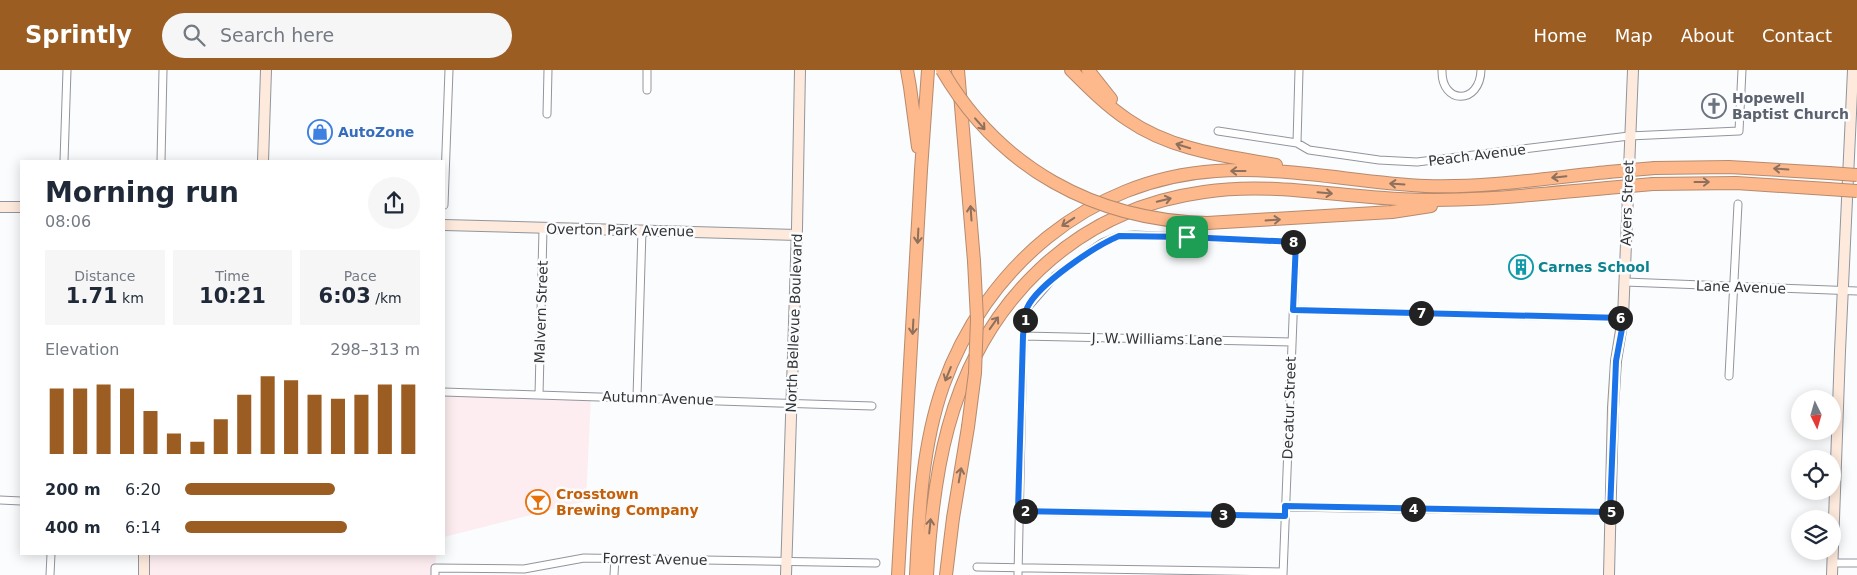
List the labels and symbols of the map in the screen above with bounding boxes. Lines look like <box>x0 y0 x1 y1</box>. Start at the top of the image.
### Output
place label: Hopewell Baptist Church <box>1732 90 1849 122</box>
church icon: Hopewell Baptist Church <box>1701 93 1727 119</box>
one-way arrow <box>975 117 986 130</box>
shop icon: AutoZone <box>307 119 333 145</box>
place label: AutoZone <box>338 124 414 140</box>
one-way arrow <box>1176 140 1192 150</box>
street label: Peach Avenue <box>1427 141 1527 169</box>
street label: Ayers Street <box>1618 159 1637 246</box>
one-way arrow <box>1773 165 1789 174</box>
one-way arrow <box>1230 166 1246 176</box>
one-way arrow <box>1552 172 1568 182</box>
one-way arrow <box>1693 177 1709 187</box>
one-way arrow <box>1389 179 1405 189</box>
one-way arrow <box>1317 188 1333 197</box>
one-way arrow <box>1156 195 1172 204</box>
one-way arrow <box>967 205 976 221</box>
one-way arrow <box>1265 215 1281 225</box>
pin <box>1166 216 1208 258</box>
one-way arrow <box>1062 217 1076 227</box>
street label: Overton Park Avenue <box>546 221 694 239</box>
one-way arrow <box>913 227 923 243</box>
pin: 8 <box>1280 230 1306 254</box>
street label: North Bellevue Boulevard <box>783 233 805 413</box>
building icon: Carnes School <box>1508 254 1534 280</box>
place label: Carnes School <box>1538 259 1650 275</box>
street label: Malvern Street <box>531 260 551 364</box>
street label: Lane Avenue <box>1696 277 1786 297</box>
pin: 7 <box>1408 300 1434 326</box>
pin: 6 <box>1608 306 1632 330</box>
pin: 1 <box>1012 308 1038 332</box>
one-way arrow <box>989 316 999 330</box>
one-way arrow <box>909 319 918 335</box>
street label: J. W. Williams Lane <box>1090 330 1223 348</box>
street label: Decatur Street <box>1279 356 1299 460</box>
one-way arrow <box>943 366 952 381</box>
street label: Autumn Avenue <box>602 388 714 408</box>
north arrow <box>1791 390 1841 440</box>
one-way arrow <box>956 467 966 483</box>
place label: Crosstown Brewing Company <box>556 486 699 518</box>
bar icon: Crosstown Brewing Company <box>525 489 551 515</box>
pin: 4 <box>1400 496 1426 522</box>
pin: 2 <box>1012 498 1038 524</box>
pin: 5 <box>1598 500 1624 524</box>
pin: 3 <box>1210 502 1236 528</box>
one-way arrow <box>925 519 935 535</box>
street label: Forrest Avenue <box>602 550 708 568</box>

